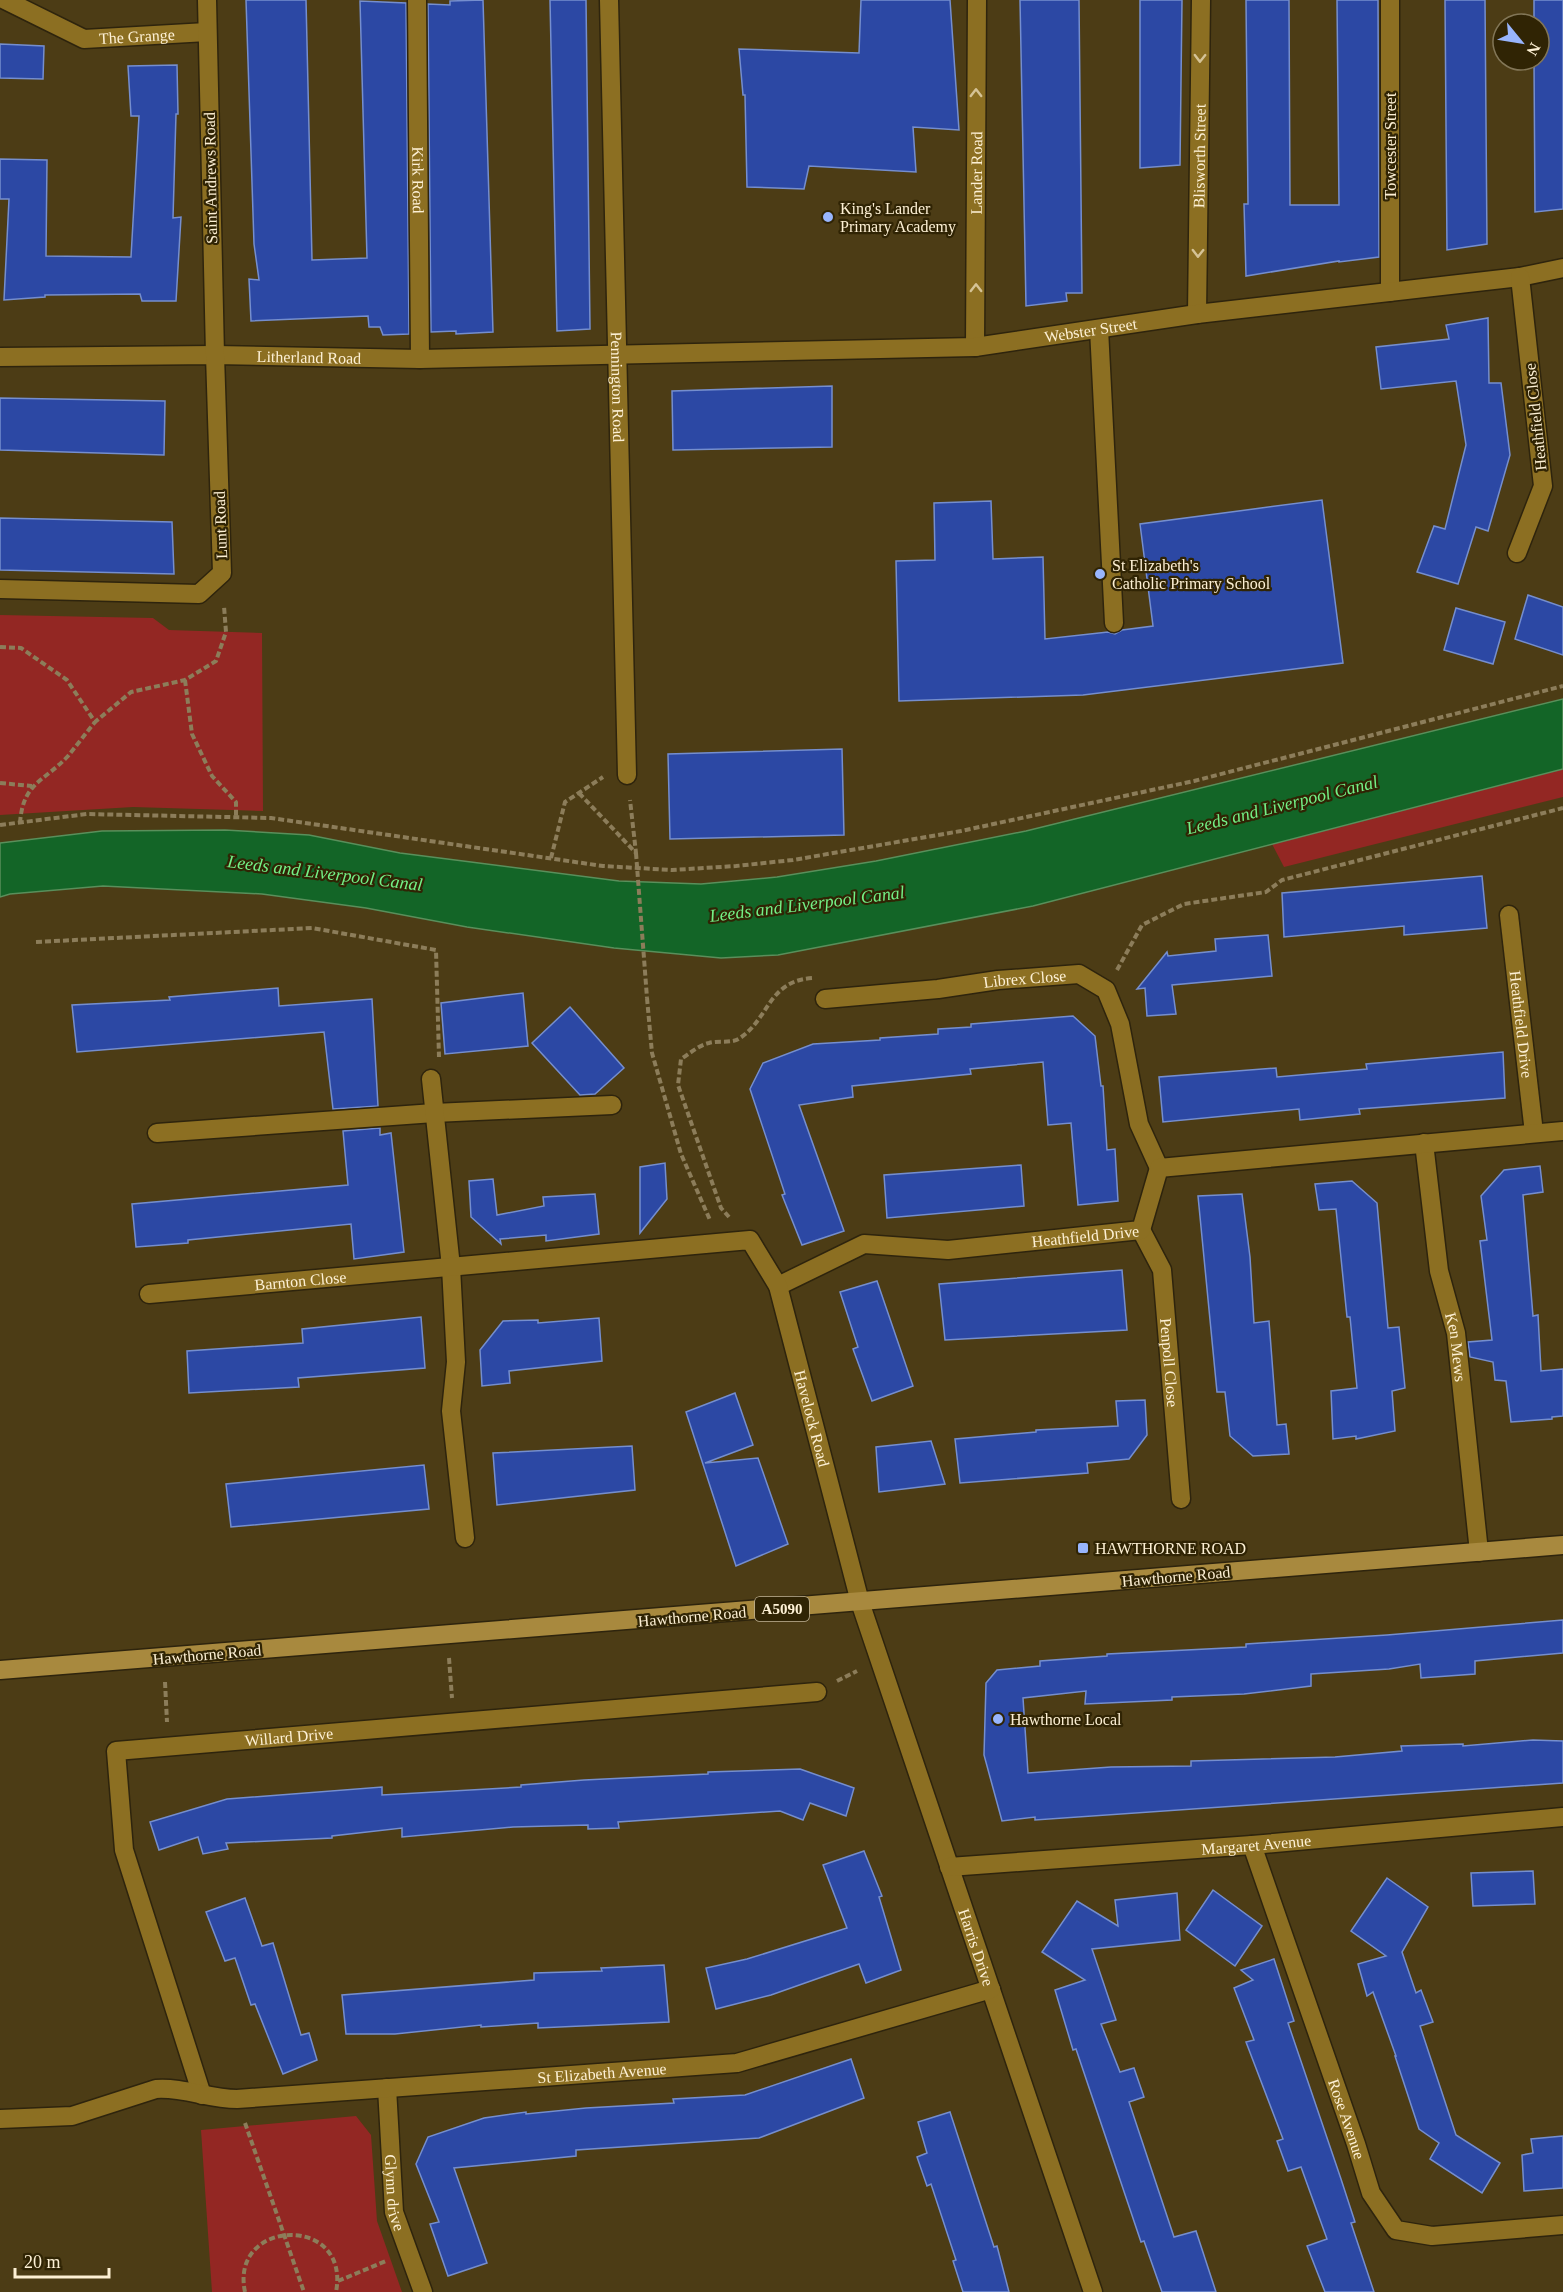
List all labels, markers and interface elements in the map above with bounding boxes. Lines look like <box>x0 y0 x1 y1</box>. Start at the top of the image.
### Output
north arrow <box>1491 12 1551 72</box>
street label: The Grange <box>98 26 175 47</box>
text: N <box>1523 40 1544 59</box>
one-way arrow <box>1194 54 1206 63</box>
one-way arrow <box>970 89 982 98</box>
street label: Towcester Street <box>1382 92 1399 199</box>
street label: Blisworth Street <box>1190 103 1209 208</box>
street label: Saint Andrews Road <box>201 112 220 244</box>
street label: Lander Road <box>968 131 985 215</box>
street label: Kirk Road <box>409 146 427 214</box>
place label: King's Lander Primary Academy <box>840 200 956 236</box>
marker: King's Lander Primary Academy <box>821 210 835 224</box>
one-way arrow <box>1191 249 1204 258</box>
one-way arrow <box>970 284 982 293</box>
street label: Webster Street <box>1043 315 1139 346</box>
street label: Pennington Road <box>608 331 627 442</box>
street label: Litherland Road <box>257 348 361 367</box>
street label: Heathfield Close <box>1521 362 1550 472</box>
street label: Lunt Road <box>211 491 230 559</box>
place label: St Elizabeth's Catholic Primary School <box>1112 557 1271 593</box>
marker: St Elizabeth's Catholic Primary School <box>1093 567 1107 581</box>
water label: Leeds and Liverpool Canal <box>1183 772 1380 839</box>
water label: Leeds and Liverpool Canal <box>225 851 424 895</box>
water label: Leeds and Liverpool Canal <box>707 882 906 926</box>
street label: Librex Close <box>982 967 1067 991</box>
street label: Heathfield Drive <box>1506 970 1536 1079</box>
street label: Heathfield Drive <box>1031 1222 1140 1250</box>
street label: Barnton Close <box>254 1268 347 1293</box>
street label: Ken Mews <box>1442 1311 1469 1382</box>
street label: Penpoll Close <box>1157 1317 1181 1408</box>
street label: Havelock Road <box>791 1368 833 1469</box>
place label: HAWTHORNE ROAD <box>1095 1540 1246 1557</box>
marker: HAWTHORNE ROAD <box>1076 1541 1090 1555</box>
street label: Hawthorne Road <box>1121 1563 1231 1590</box>
road number: A5090 <box>755 1597 809 1621</box>
street label: Hawthorne Road <box>637 1603 747 1630</box>
street label: Hawthorne Road <box>152 1641 262 1668</box>
place label: Hawthorne Local <box>1010 1711 1122 1728</box>
marker: Hawthorne Local <box>991 1712 1005 1726</box>
street label: Willard Drive <box>244 1725 334 1749</box>
street label: Margaret Avenue <box>1201 1832 1312 1858</box>
street label: Harris Drive <box>955 1906 997 1988</box>
street label: St Elizabeth Avenue <box>537 2060 667 2086</box>
street label: Rose Avenue <box>1325 2077 1368 2161</box>
street label: Glynn drive <box>382 2154 408 2233</box>
scale bar <box>15 2241 110 2279</box>
text: 20 m <box>24 2252 61 2272</box>

